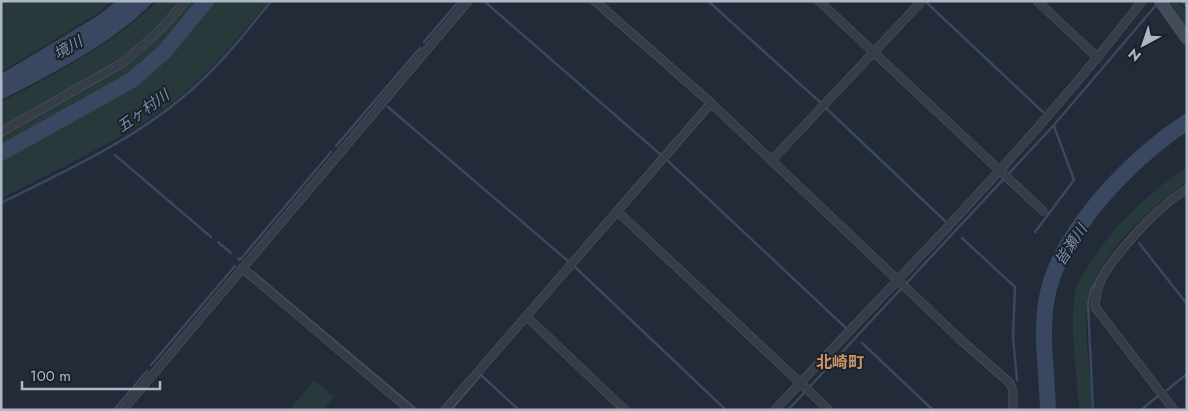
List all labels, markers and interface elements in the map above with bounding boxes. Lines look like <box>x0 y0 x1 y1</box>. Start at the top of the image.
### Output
north arrow <box>1118 20 1168 70</box>
water label: 境川 <box>50 30 88 65</box>
text: N <box>1124 44 1145 66</box>
water label: 五ヶ村川 <box>112 83 175 138</box>
water label: 皆瀬川 <box>1050 218 1094 270</box>
district label: 北崎町 <box>816 351 864 374</box>
scale bar <box>22 358 160 390</box>
text: 100 m <box>30 365 71 387</box>

